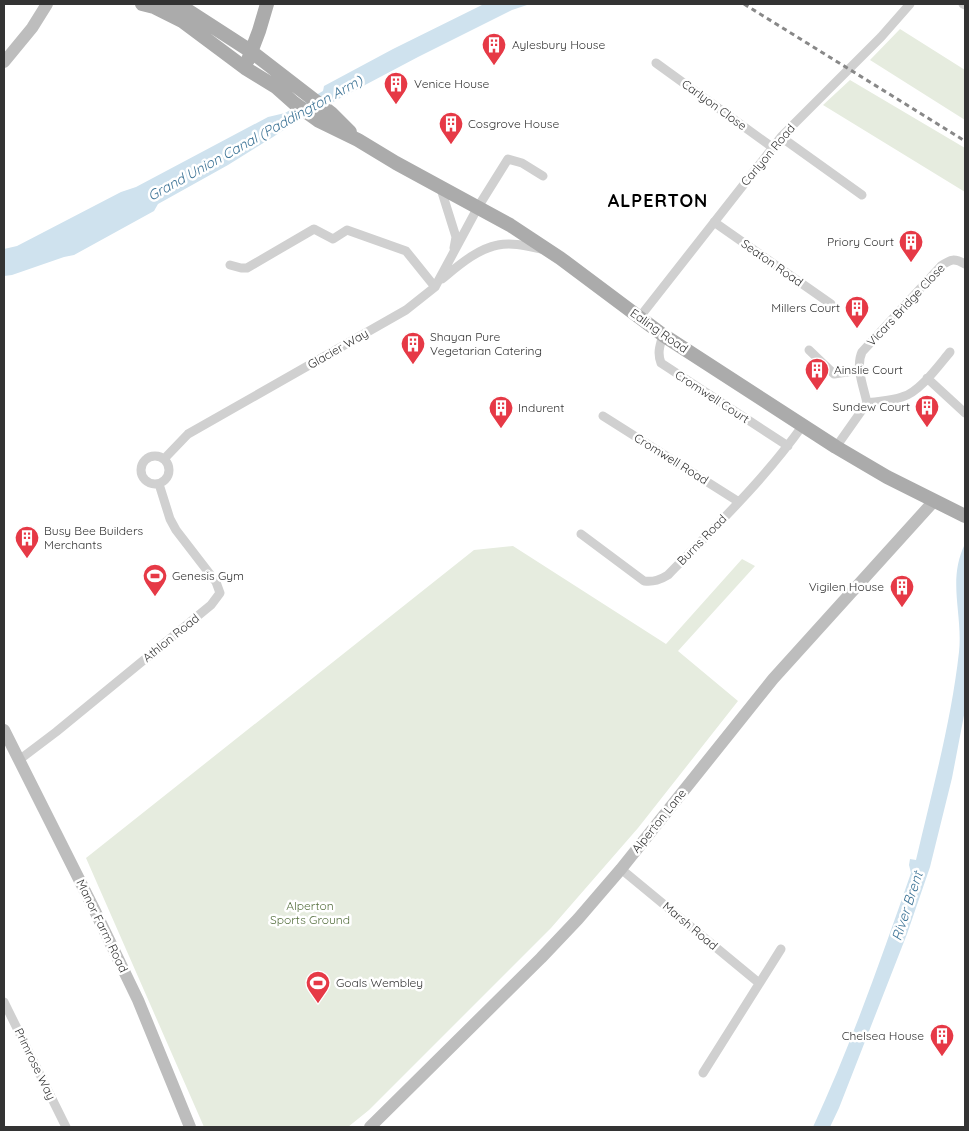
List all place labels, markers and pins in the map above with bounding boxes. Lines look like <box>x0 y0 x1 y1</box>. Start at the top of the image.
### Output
building icon: Aylesbury House <box>481 32 507 66</box>
place label: Aylesbury House <box>512 37 605 52</box>
building icon: Venice House <box>383 71 409 105</box>
place label: Venice House <box>414 76 490 91</box>
building icon: Cosgrove House <box>438 111 464 145</box>
place label: Cosgrove House <box>468 116 559 131</box>
building icon: Priory Court <box>898 229 924 263</box>
place label: Priory Court <box>827 234 894 249</box>
building icon: Millers Court <box>844 295 870 329</box>
place label: Millers Court <box>771 300 840 315</box>
place label: Shayan Pure Vegetarian Catering <box>430 329 542 358</box>
building icon: Shayan Pure Vegetarian Catering <box>400 331 426 365</box>
building icon: Ainslie Court <box>804 357 830 391</box>
place label: Ainslie Court <box>834 362 903 377</box>
building icon: Sundew Court <box>914 394 940 428</box>
building icon: Indurent <box>488 395 514 429</box>
place label: Sundew Court <box>833 399 910 414</box>
place label: Indurent <box>518 400 564 415</box>
place label: Busy Bee Builders Merchants <box>44 523 144 552</box>
building icon: Busy Bee Builders Merchants <box>14 525 40 559</box>
sports icon: Genesis Gym <box>142 563 168 597</box>
place label: Genesis Gym <box>172 568 244 583</box>
building icon: Vigilen House <box>889 574 915 608</box>
place label: Vigilen House <box>809 579 884 594</box>
sports icon: Goals Wembley <box>305 970 331 1004</box>
place label: Goals Wembley <box>336 975 423 990</box>
building icon: Chelsea House <box>929 1023 955 1057</box>
place label: Chelsea House <box>842 1028 924 1043</box>

